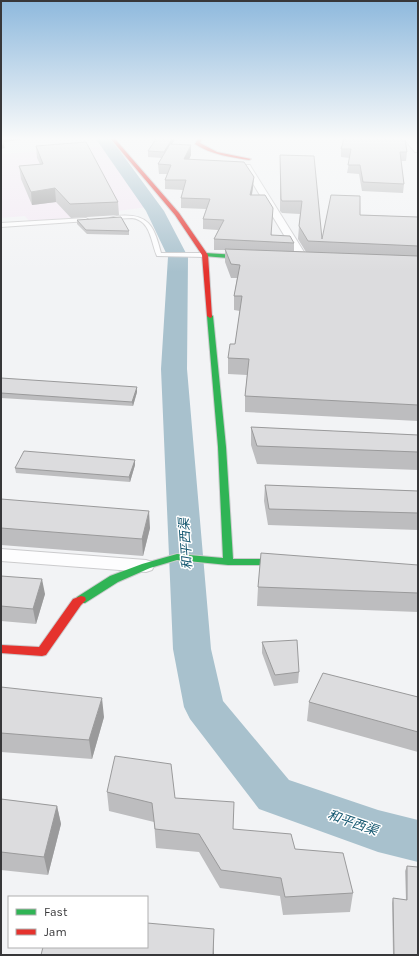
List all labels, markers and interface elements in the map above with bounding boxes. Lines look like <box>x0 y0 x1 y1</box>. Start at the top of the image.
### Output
water label: 和平西渠 <box>176 516 195 570</box>
water label: 和平西渠 <box>326 807 382 839</box>
legend <box>8 896 148 948</box>
text: Fast <box>44 905 68 919</box>
text: Jam <box>44 925 67 939</box>

